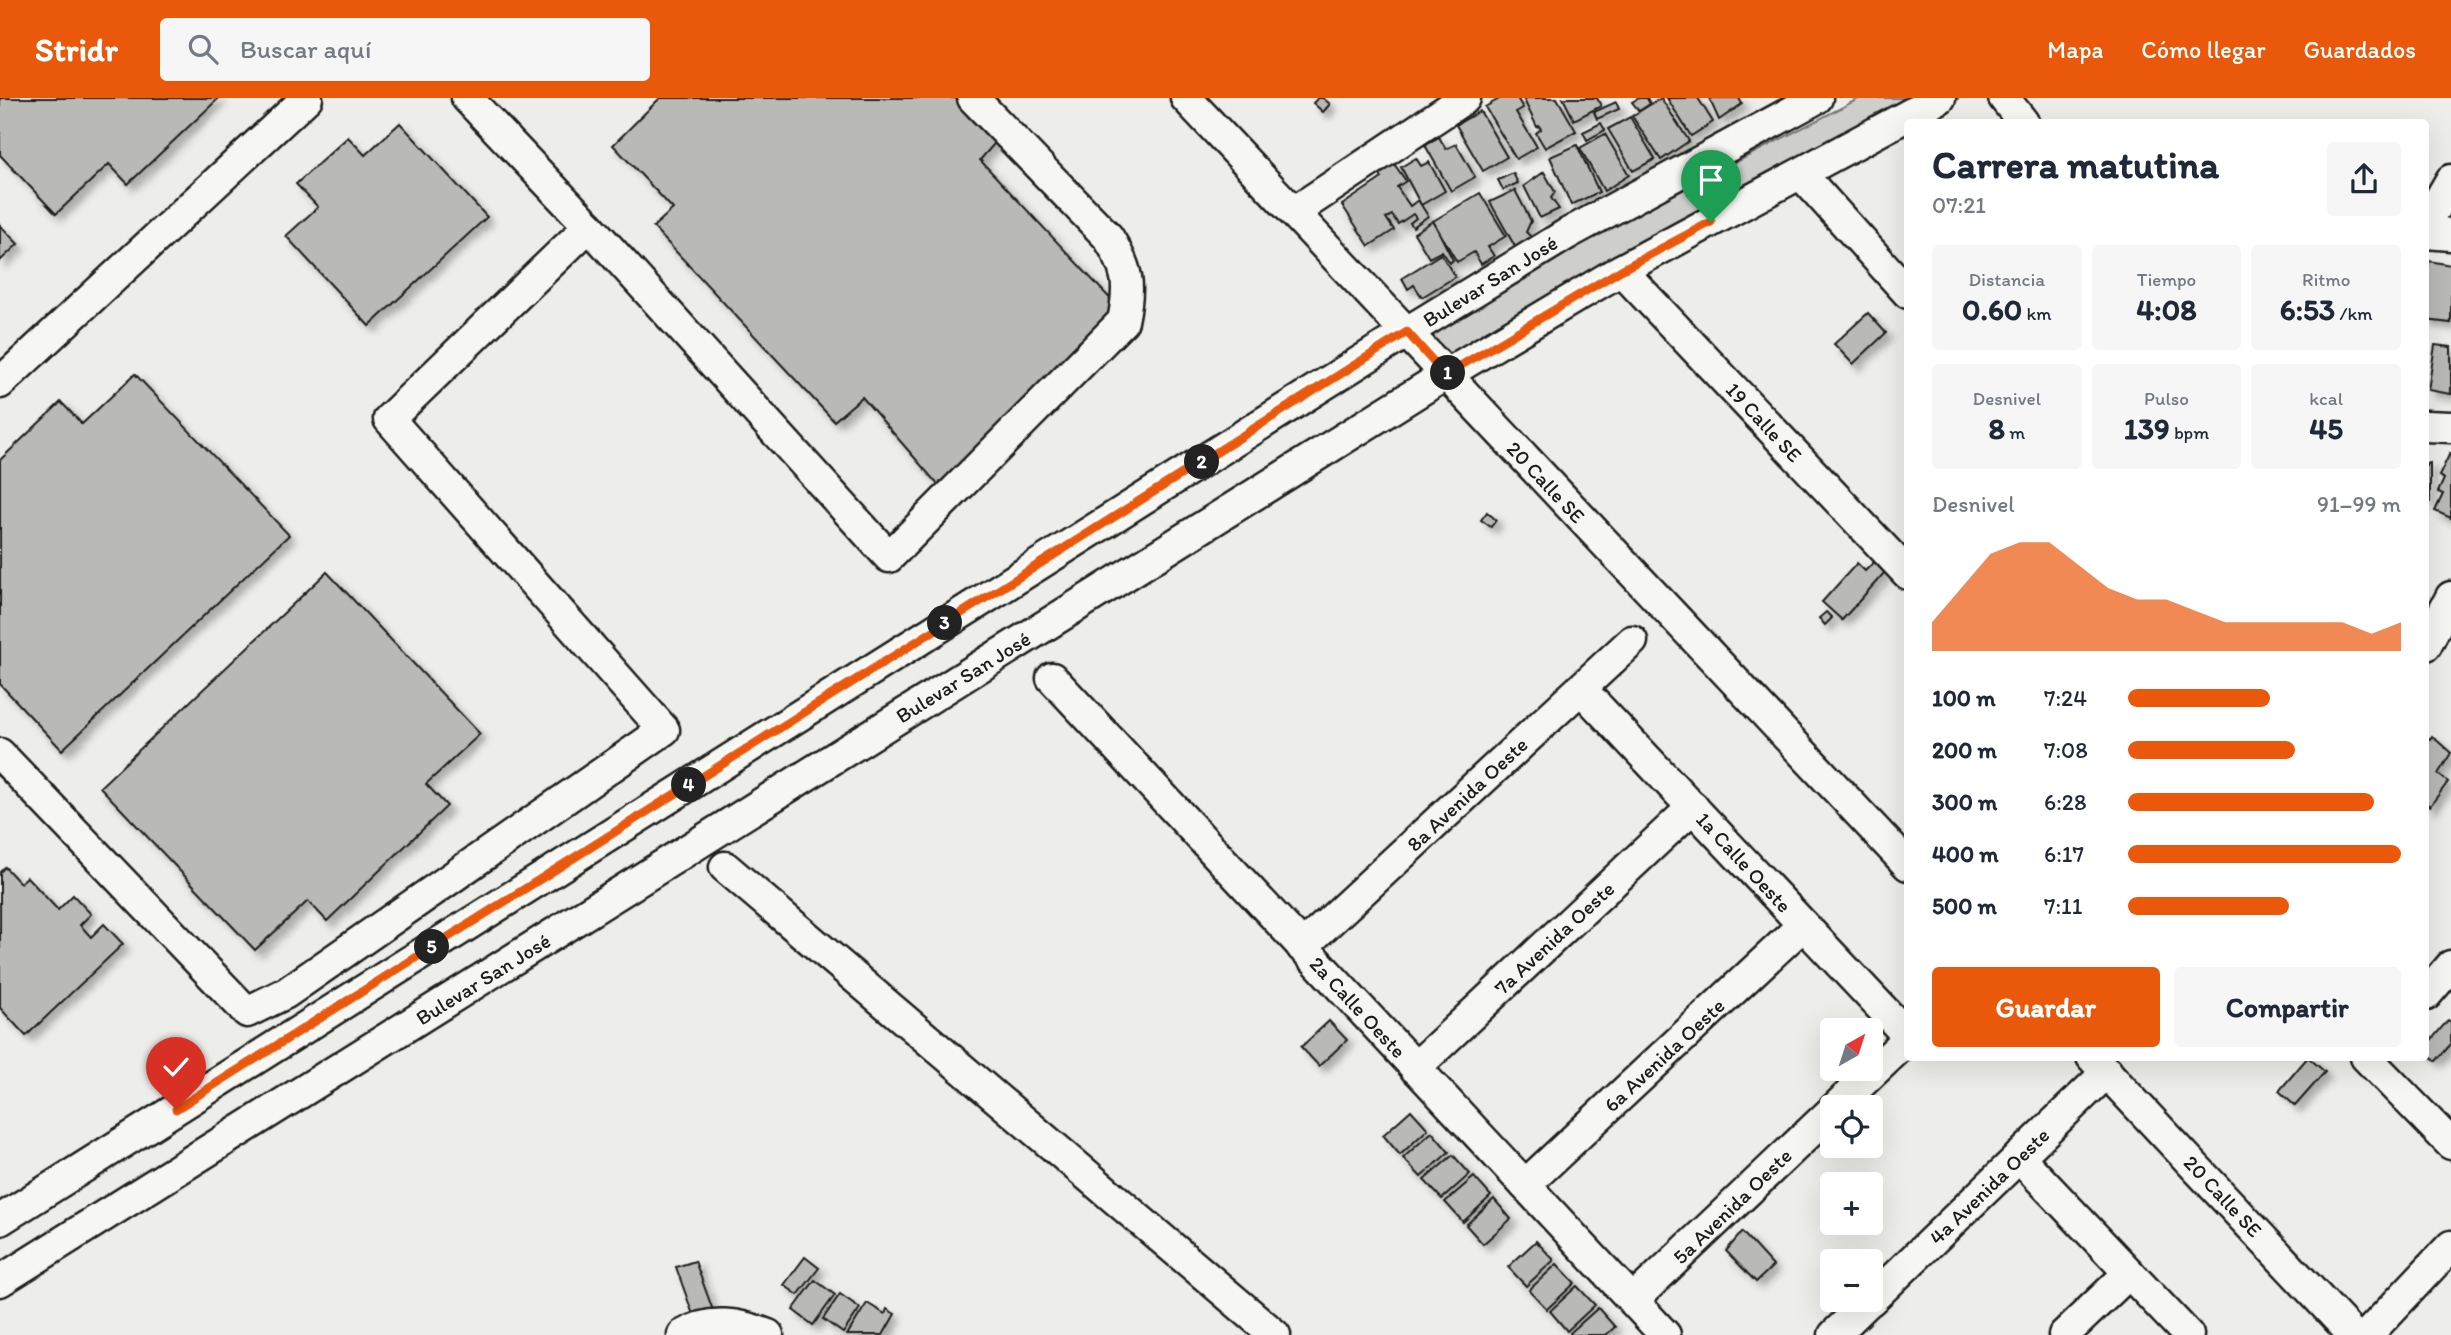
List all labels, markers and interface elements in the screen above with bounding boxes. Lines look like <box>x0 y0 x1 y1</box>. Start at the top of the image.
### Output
search box <box>160 18 650 81</box>
text: Stridr <box>35 30 118 69</box>
icon: search <box>184 30 222 68</box>
text: Buscar aquí <box>240 33 371 65</box>
text: Mapa <box>2047 35 2103 64</box>
text: Cómo llegar <box>2141 35 2266 64</box>
text: Guardados <box>2304 35 2416 64</box>
text: Carrera matutina <box>1932 142 2219 188</box>
button: share <box>2327 142 2401 216</box>
pin <box>1681 150 1741 222</box>
icon: arrive <box>1692 161 1730 199</box>
text: 07:21 <box>1932 191 1986 219</box>
street label: Bulevar San José <box>1418 230 1562 332</box>
text: Distancia <box>1968 268 2045 291</box>
text: Tiempo <box>2137 268 2196 291</box>
text: Ritmo <box>2302 268 2350 291</box>
text: 0.60 <box>1962 291 2022 328</box>
text: 4:08 <box>2136 291 2197 328</box>
text: 6:53 <box>2280 291 2335 328</box>
text: km <box>2022 302 2052 325</box>
text: /km <box>2335 302 2373 325</box>
pin: 1 <box>1430 356 1466 390</box>
text: 1 <box>1443 361 1452 384</box>
street label: 19 Calle SE <box>1721 377 1807 467</box>
text: Desnivel <box>1973 387 2041 410</box>
text: Pulso <box>2144 387 2189 410</box>
text: kcal <box>2309 387 2343 410</box>
text: 8 <box>1988 410 2005 447</box>
text: 139 <box>2124 410 2170 447</box>
text: 45 <box>2309 410 2343 447</box>
text: m <box>2005 421 2025 444</box>
text: bpm <box>2170 421 2209 444</box>
street label: 20 Calle SE <box>1502 436 1590 528</box>
pin: 2 <box>1184 444 1220 480</box>
text: 2 <box>1197 450 1207 473</box>
text: Desnivel <box>1932 490 2015 518</box>
text: 91–99 m <box>2317 490 2401 518</box>
pin: 3 <box>928 606 962 640</box>
text: 3 <box>939 611 950 634</box>
street label: Bulevar San José <box>891 626 1035 728</box>
text: 100 m <box>1932 684 1996 712</box>
text: 7:24 <box>2044 684 2087 712</box>
street label: 8a Avenida Oeste <box>1401 732 1533 856</box>
text: 200 m <box>1932 736 1997 764</box>
text: 7:08 <box>2044 736 2088 764</box>
pin: 4 <box>672 768 706 802</box>
text: 4 <box>683 773 694 796</box>
text: 300 m <box>1932 788 1997 816</box>
text: 6:28 <box>2044 788 2087 816</box>
street label: 1a Calle Oeste <box>1691 807 1797 917</box>
text: 400 m <box>1932 840 1999 868</box>
text: 6:17 <box>2044 840 2084 868</box>
street label: 7a Avenida Oeste <box>1489 876 1619 1000</box>
text: 500 m <box>1932 892 1997 920</box>
text: 7:11 <box>2044 892 2082 920</box>
street label: Bulevar San José <box>411 928 555 1030</box>
pin: 5 <box>414 930 450 964</box>
text: 5 <box>427 935 436 958</box>
street label: 2a Calle Oeste <box>1305 951 1411 1063</box>
button: Guardar <box>1932 967 2160 1047</box>
button: Compartir <box>2174 967 2401 1047</box>
street label: 6a Avenida Oeste <box>1599 993 1729 1117</box>
north arrow <box>1820 1018 1883 1082</box>
map controls <box>1820 1018 1883 1312</box>
pin <box>146 1037 206 1109</box>
icon: check <box>157 1048 195 1086</box>
button: locate <box>1820 1095 1883 1158</box>
street label: 4a Avenida Oeste <box>1924 1122 2054 1250</box>
street label: 5a Avenida Oeste <box>1667 1143 1797 1269</box>
street label: 20 Calle SE <box>2179 1150 2267 1242</box>
button: + <box>1820 1172 1883 1235</box>
button: − <box>1820 1249 1883 1312</box>

